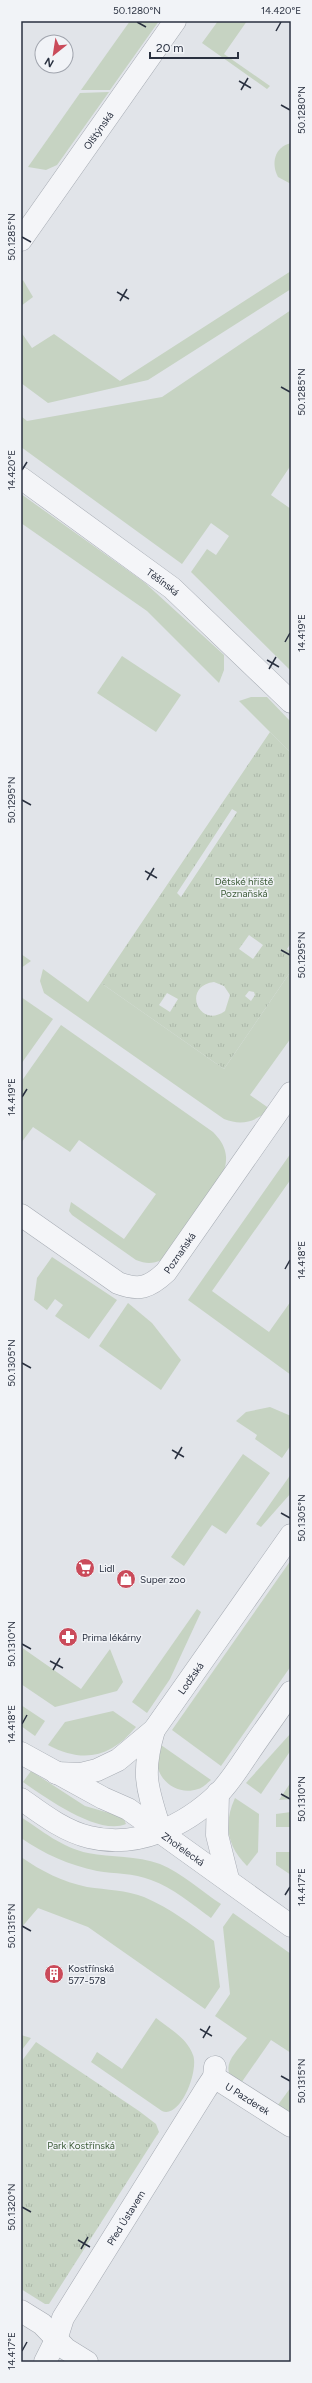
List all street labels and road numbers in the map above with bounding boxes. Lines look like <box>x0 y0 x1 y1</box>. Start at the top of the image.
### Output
street label: Olštýnská <box>80 109 116 152</box>
street label: Těšínská <box>144 565 182 598</box>
street label: Poznaňská <box>161 1230 198 1276</box>
street label: Lodžská <box>175 1660 206 1697</box>
street label: Zhořelecká <box>159 1829 207 1868</box>
street label: U Pazderek <box>223 2079 273 2118</box>
street label: Před Ústavem <box>104 2188 148 2248</box>

